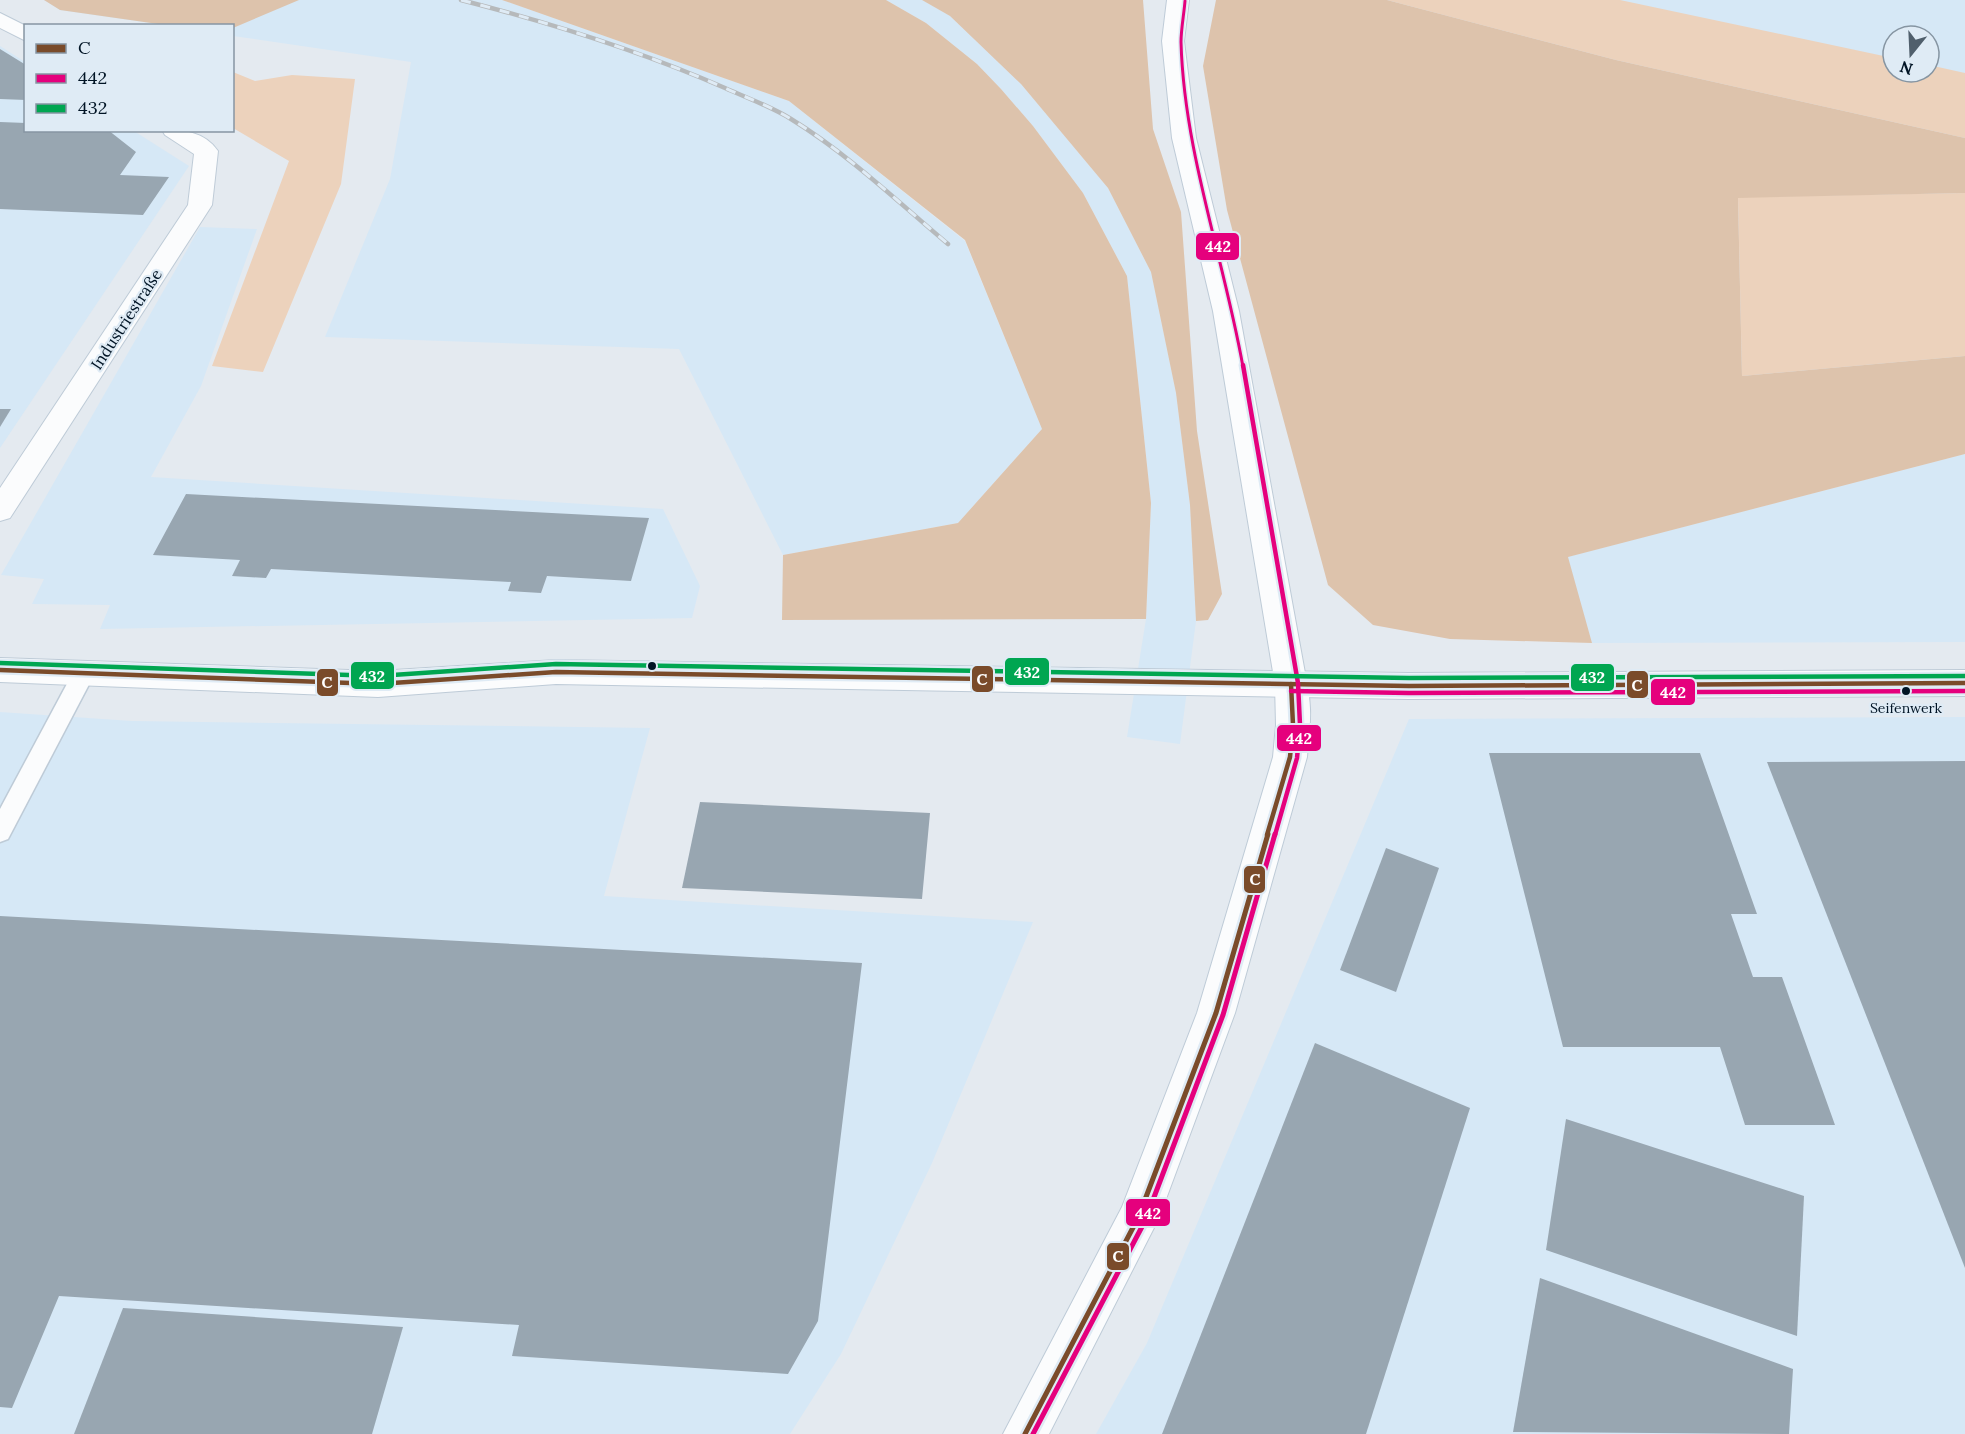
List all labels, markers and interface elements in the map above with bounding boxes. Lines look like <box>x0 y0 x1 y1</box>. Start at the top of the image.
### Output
legend <box>24 24 234 132</box>
north arrow <box>1881 24 1941 84</box>
text: C <box>78 36 91 59</box>
text: N <box>1897 57 1915 80</box>
text: 442 <box>78 66 107 89</box>
text: 432 <box>78 96 107 119</box>
line badge: 442 <box>1195 232 1240 261</box>
text: 442 <box>1205 236 1231 256</box>
street label: Industriestraße <box>86 265 166 373</box>
line badge: 432 <box>1004 657 1050 686</box>
unlabelled marker <box>646 660 658 672</box>
line badge: 432 <box>350 661 395 690</box>
text: 432 <box>1014 662 1040 682</box>
line badge: 432 <box>1570 663 1615 692</box>
line badge: C <box>971 665 994 693</box>
text: 432 <box>359 666 385 686</box>
text: 432 <box>1579 667 1605 687</box>
line badge: C <box>316 668 339 697</box>
text: C <box>976 669 988 689</box>
line badge: C <box>1626 670 1649 699</box>
text: C <box>321 672 333 692</box>
text: C <box>1631 675 1643 695</box>
line badge: 442 <box>1650 678 1696 706</box>
text: 442 <box>1660 682 1686 702</box>
marker: Seifenwerk <box>1900 685 1912 697</box>
place label: Seifenwerk <box>1870 699 1943 717</box>
line badge: 442 <box>1276 724 1322 752</box>
text: 442 <box>1286 728 1312 748</box>
line badge: C <box>1243 865 1266 894</box>
text: C <box>1249 869 1261 889</box>
line badge: 442 <box>1125 1198 1171 1227</box>
text: 442 <box>1135 1203 1161 1223</box>
line badge: C <box>1106 1242 1130 1271</box>
text: C <box>1112 1246 1124 1266</box>

